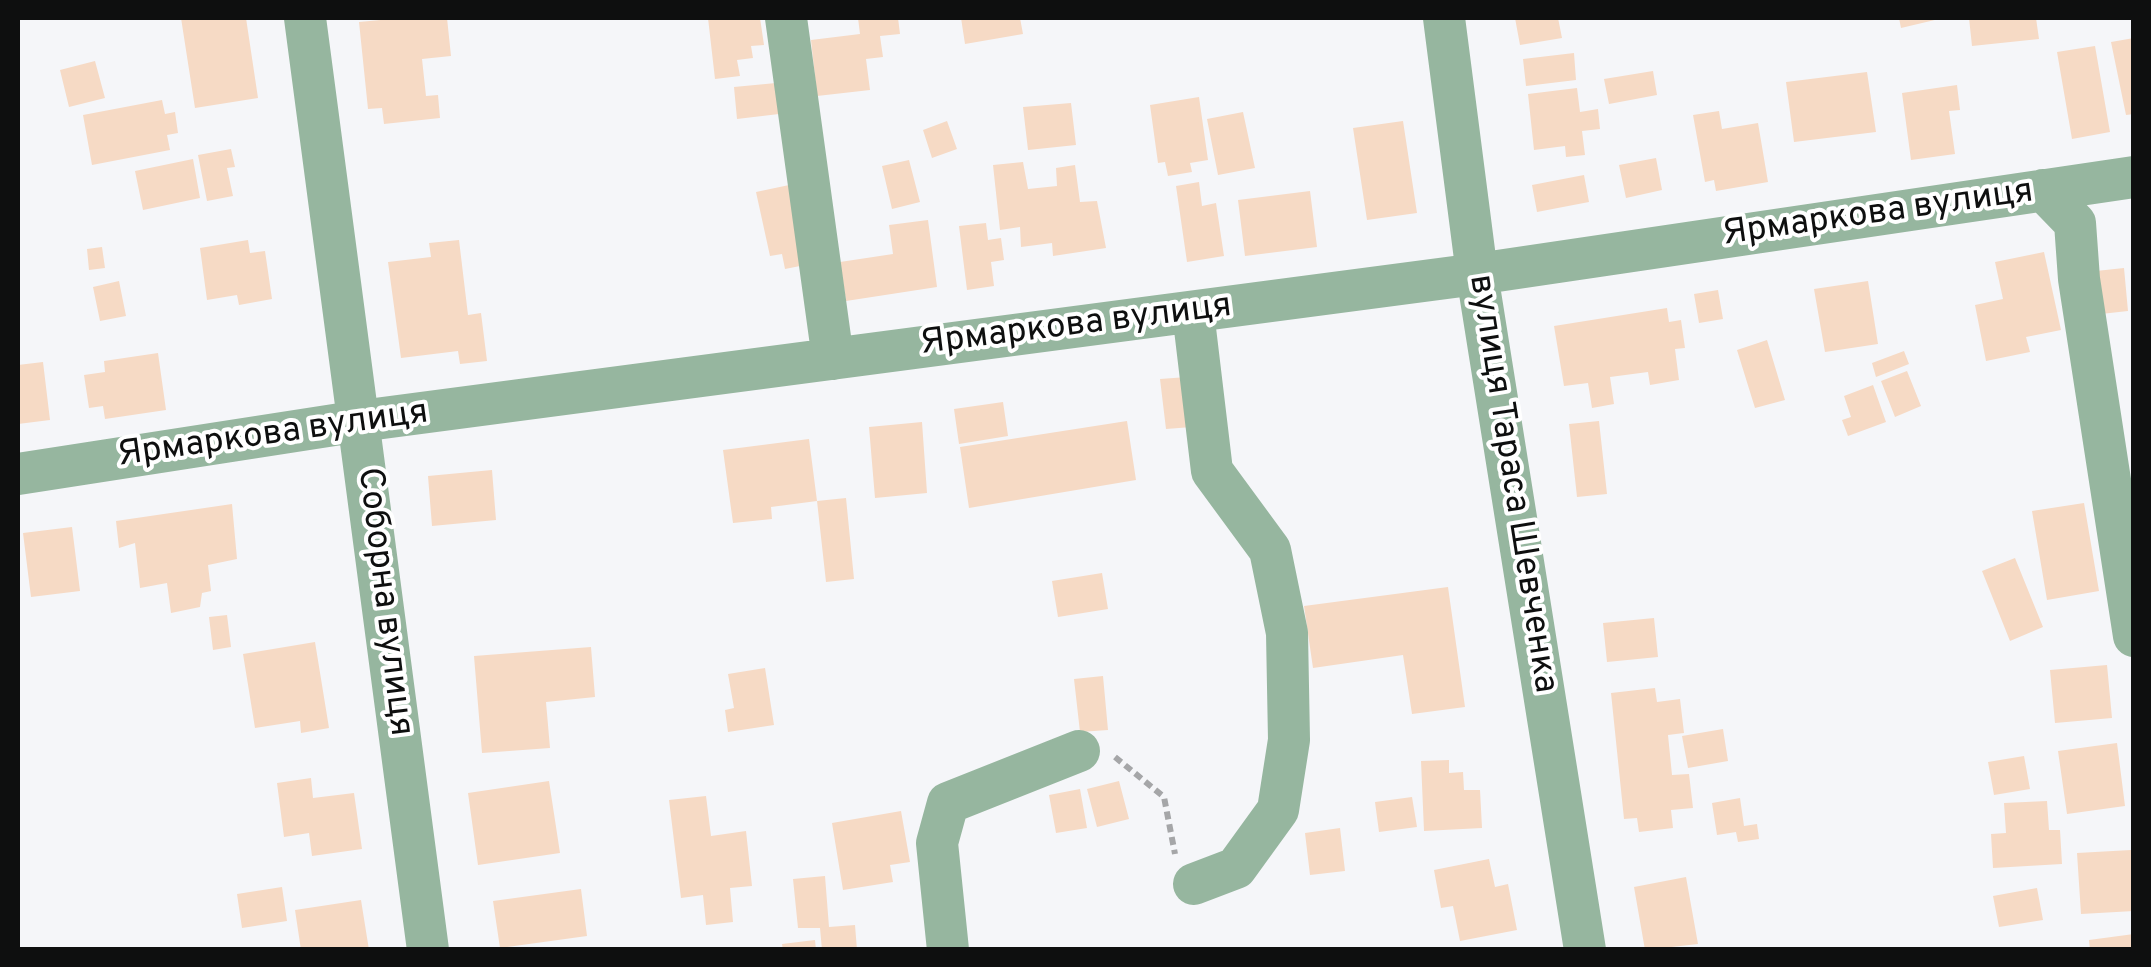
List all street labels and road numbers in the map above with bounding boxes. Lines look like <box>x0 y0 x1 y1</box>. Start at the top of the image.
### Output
street label: Ярмаркова вулиця <box>1720 172 2036 258</box>
street label: вулиця Тараса Шевченка <box>1457 272 1565 696</box>
street label: Ярмаркова вулиця <box>918 287 1234 367</box>
street label: Ярмаркова вулиця <box>115 393 431 479</box>
street label: Соборна вулиця <box>346 465 420 739</box>

